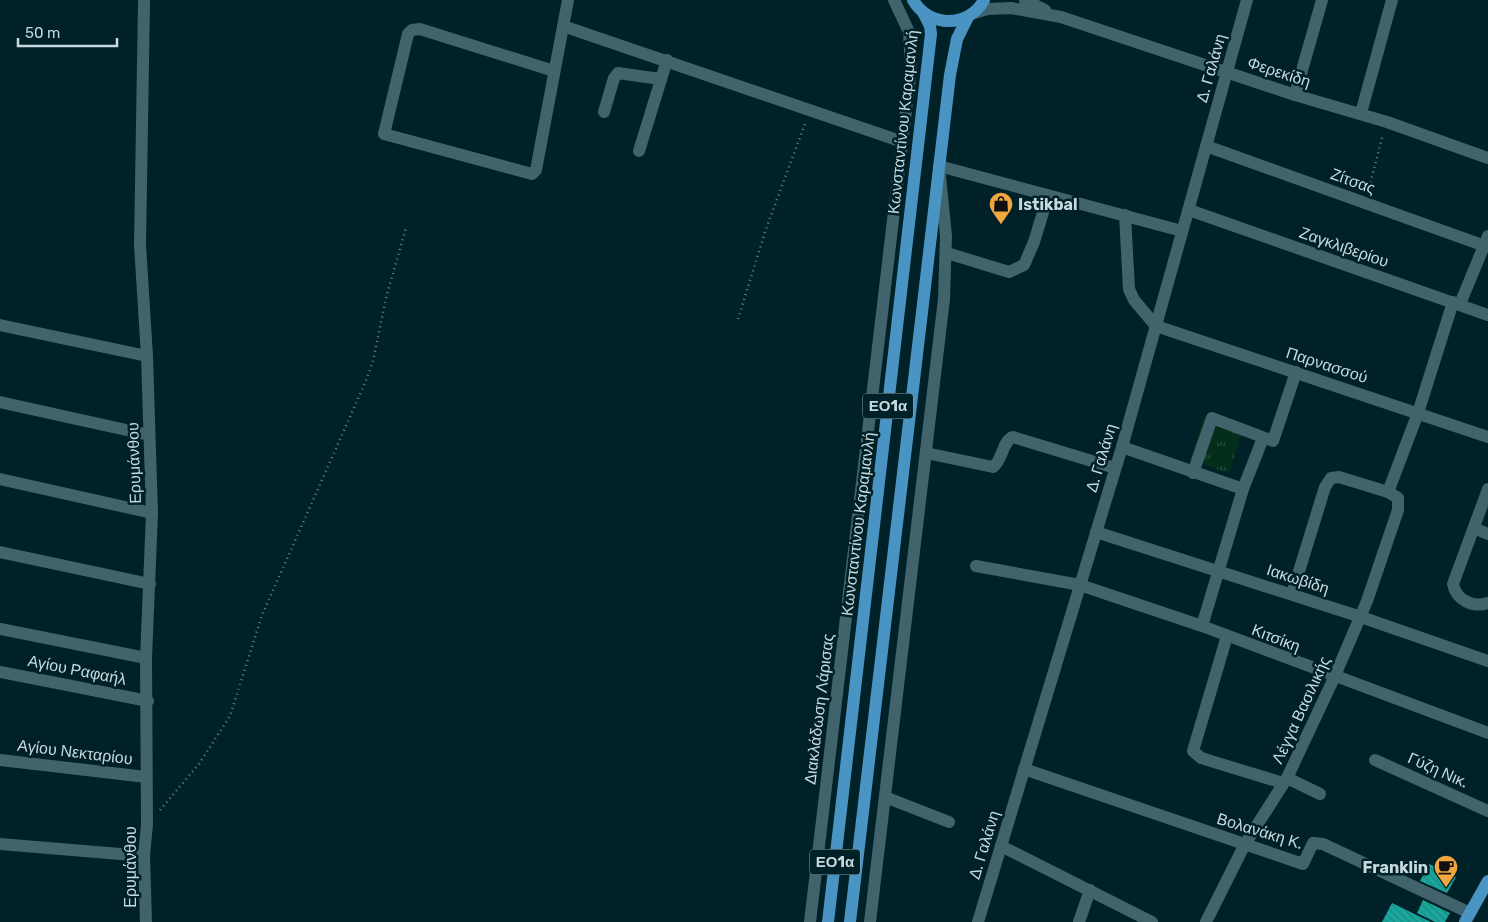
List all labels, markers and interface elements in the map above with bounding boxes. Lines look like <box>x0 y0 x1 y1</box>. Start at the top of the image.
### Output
scale bar <box>18 15 116 47</box>
text: 50 m <box>25 24 60 42</box>
street label: Κωνσταντίνου Καραμανλή <box>884 29 922 215</box>
street label: Δ. Γαλάνη <box>1192 31 1230 105</box>
street label: Φερεκίδη <box>1245 53 1313 91</box>
street label: Ζίτσας <box>1328 164 1378 198</box>
shop icon: Istikbal <box>988 191 1014 225</box>
place label: Istikbal <box>1018 195 1078 214</box>
street label: Ζαγκλιβερίου <box>1297 223 1391 271</box>
street label: Παρνασσού <box>1284 343 1370 387</box>
road number: ΕΟ1α <box>863 394 913 418</box>
street label: Δ. Γαλάνη <box>1082 421 1120 495</box>
street label: Ερυμάνθου <box>123 422 145 504</box>
street label: Κωνσταντίνου Καραμανλή <box>837 431 879 617</box>
street label: Ιακωβίδη <box>1264 560 1332 598</box>
street label: Κιτσίκη <box>1249 620 1303 656</box>
street label: Διακλάδωση Λάρισας <box>800 632 838 786</box>
street label: Αγίου Ραφαήλ <box>26 651 128 689</box>
street label: Λέγγα Βασιλικής <box>1268 653 1334 767</box>
street label: Αγίου Νεκταρίου <box>16 736 134 768</box>
street label: Γύζη Νικ. <box>1405 748 1471 792</box>
street label: Δ. Γαλάνη <box>965 808 1003 882</box>
street label: Βολανάκη Κ. <box>1215 809 1305 853</box>
street label: Ερυμάνθου <box>121 826 140 908</box>
road number: ΕΟ1α <box>810 850 860 874</box>
cafe icon: Franklin <box>1433 854 1459 888</box>
place label: Franklin <box>1363 858 1428 877</box>

